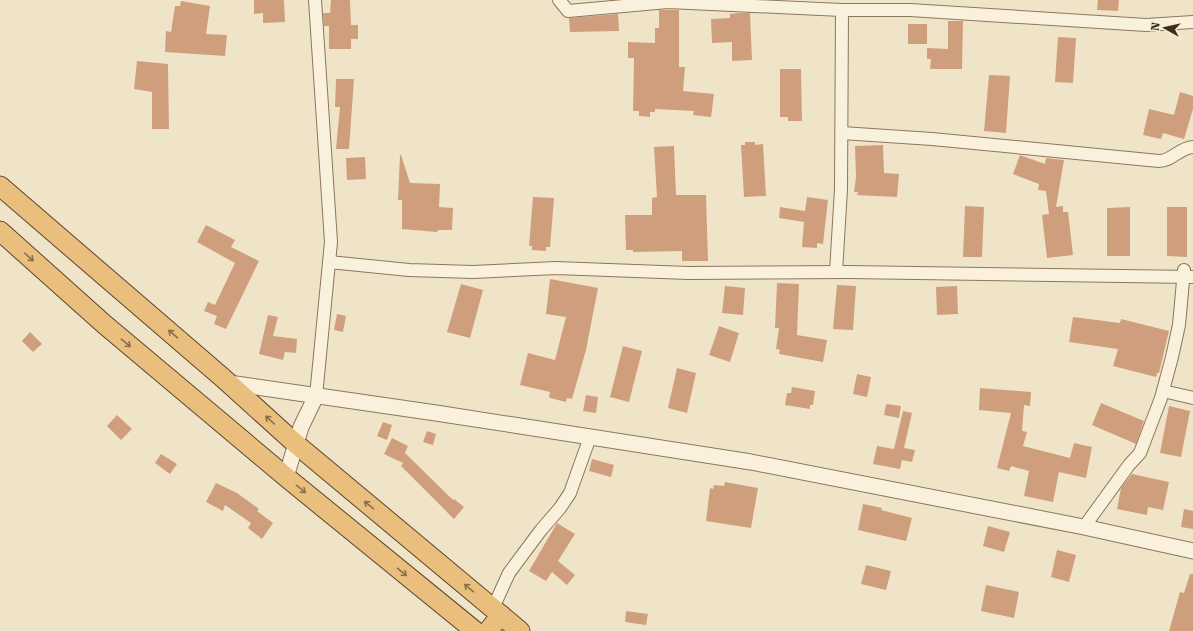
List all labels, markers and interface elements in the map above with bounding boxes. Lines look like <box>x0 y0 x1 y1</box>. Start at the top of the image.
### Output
north arrow <box>1145 8 1185 48</box>
text: N <box>1149 21 1163 32</box>
one-way arrow <box>24 252 34 261</box>
one-way arrow <box>167 330 178 339</box>
one-way arrow <box>121 339 131 348</box>
one-way arrow <box>265 416 275 425</box>
one-way arrow <box>295 485 306 494</box>
one-way arrow <box>363 500 374 509</box>
one-way arrow <box>396 567 407 576</box>
one-way arrow <box>463 583 474 592</box>

